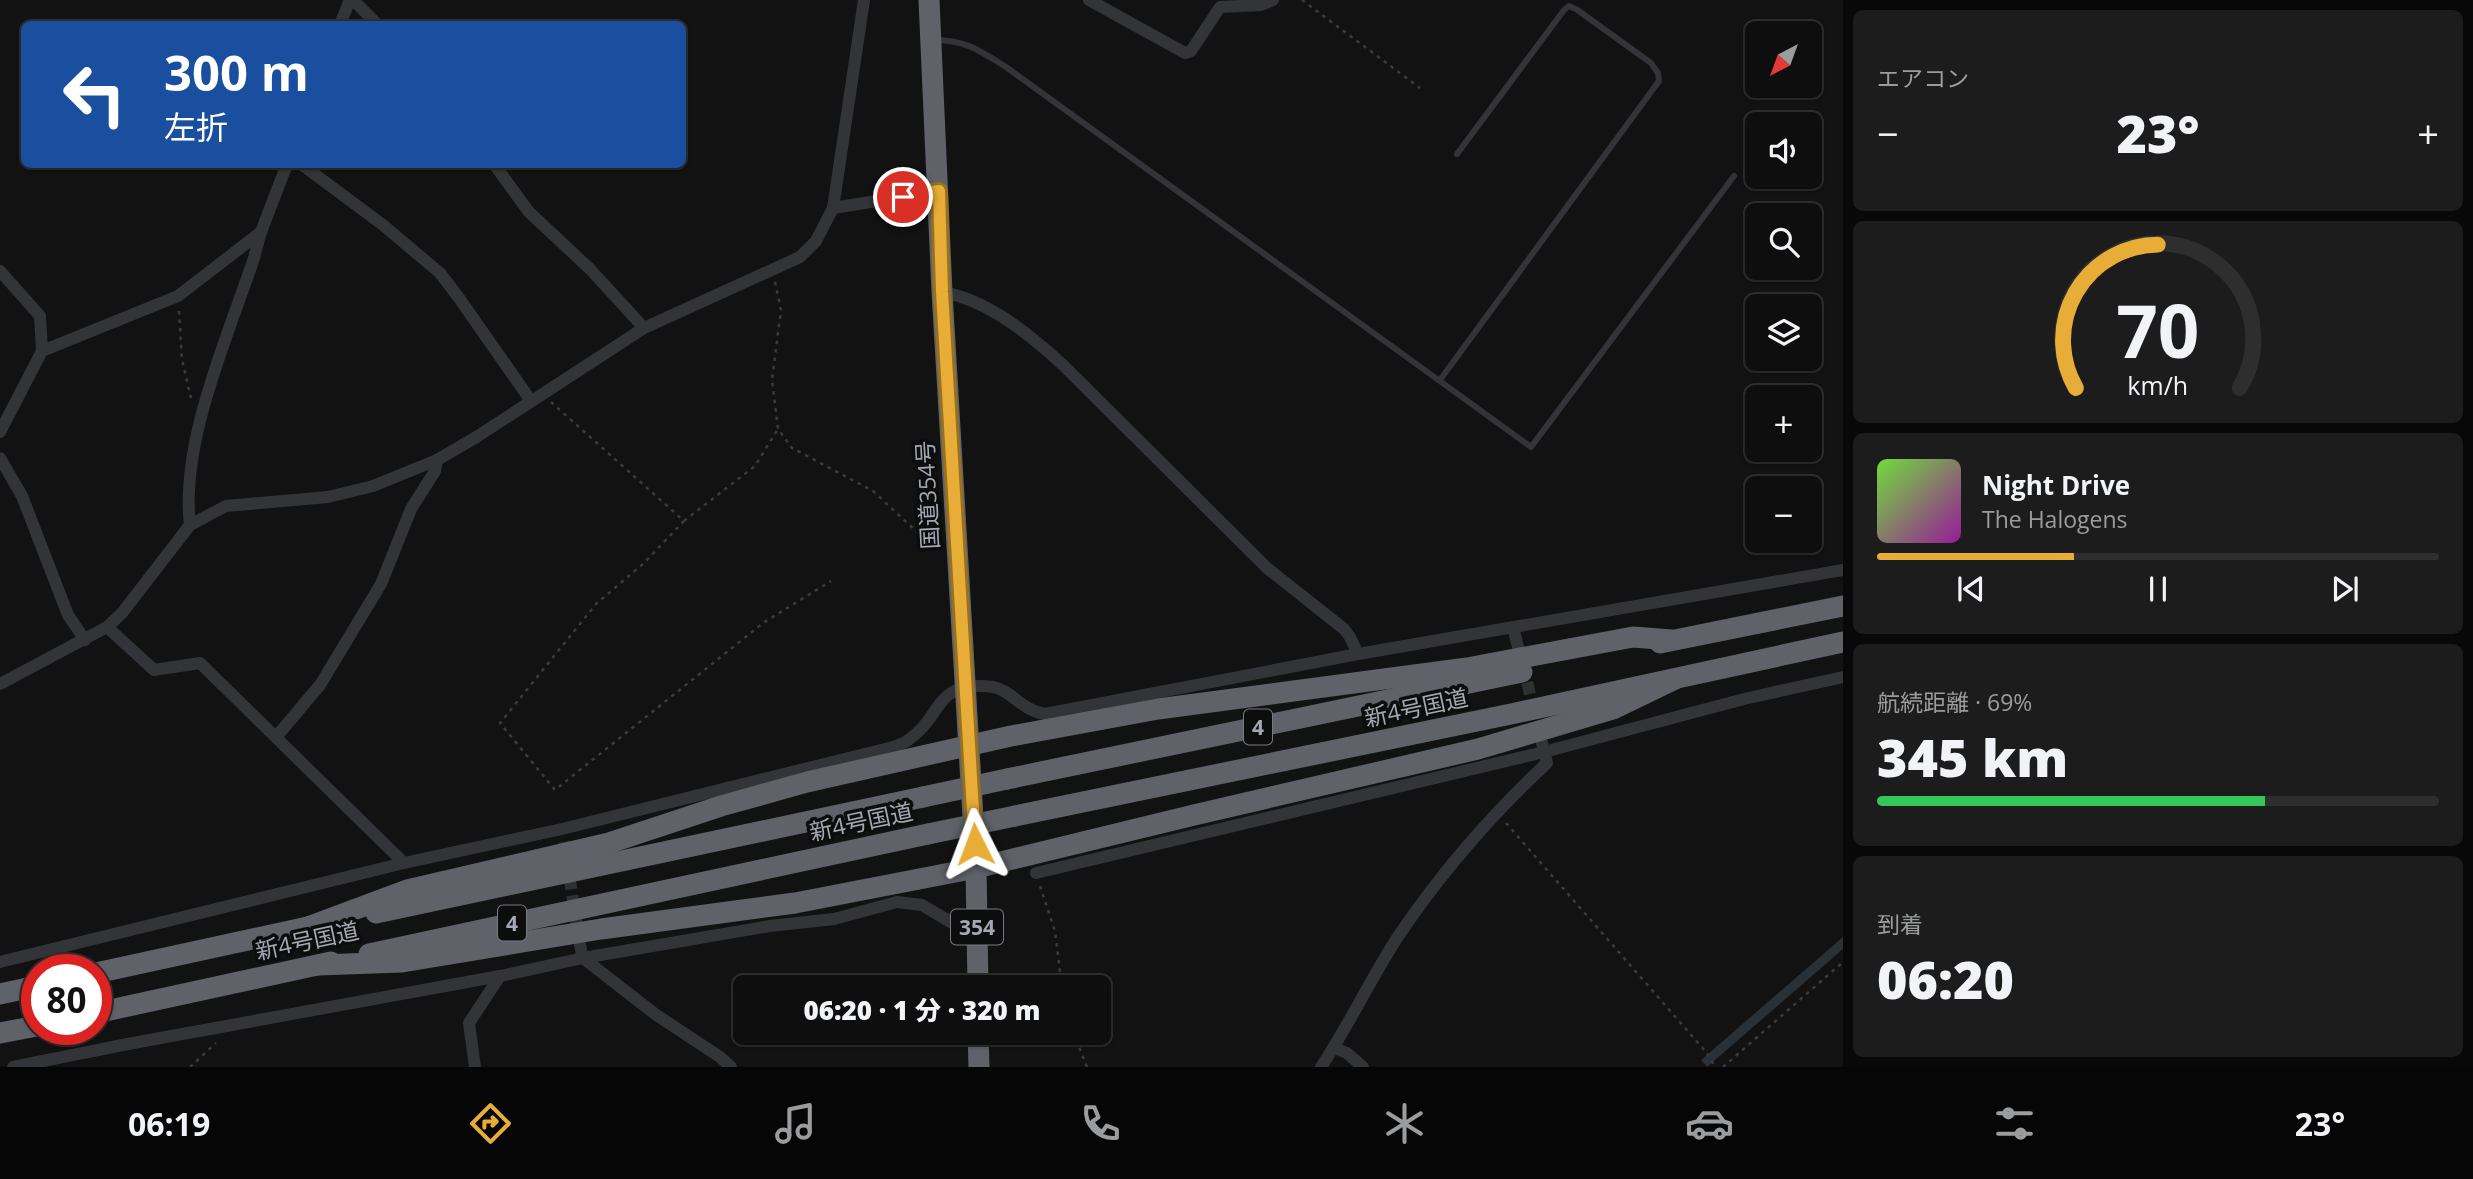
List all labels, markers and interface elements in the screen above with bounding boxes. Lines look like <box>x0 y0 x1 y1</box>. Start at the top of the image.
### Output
north arrow <box>1745 21 1822 98</box>
map controls <box>1745 21 1822 553</box>
text: 300 m <box>164 39 309 105</box>
icon: left <box>49 49 140 140</box>
text: エアコン <box>1877 62 1969 94</box>
text: 23° <box>2117 97 2199 168</box>
text: 左折 <box>164 105 228 148</box>
text: − <box>1877 107 1899 159</box>
text: + <box>2417 107 2439 159</box>
button: sound <box>1745 112 1822 189</box>
pin <box>873 167 933 227</box>
icon: arrive <box>884 178 922 216</box>
button: search <box>1745 203 1822 280</box>
text: 70 <box>2116 281 2200 380</box>
button: layers <box>1745 294 1822 371</box>
text: km/h <box>2128 368 2188 402</box>
button: + <box>1745 385 1822 462</box>
street label: 国道354号 <box>908 440 946 550</box>
text: Night Drive <box>1982 467 2130 503</box>
button: − <box>1745 476 1822 553</box>
text: The Halogens <box>1982 503 2128 535</box>
icon: previous <box>1952 570 1990 608</box>
icon: pause <box>2139 570 2177 608</box>
icon: next <box>2326 570 2364 608</box>
street label: 新4号国道 <box>1361 680 1471 734</box>
text: 航続距離 · 69% <box>1877 686 2032 718</box>
road number: 4 <box>1244 710 1272 744</box>
text: 345 km <box>1877 721 2068 792</box>
street label: 新4号国道 <box>806 794 916 848</box>
position arrow <box>938 807 1012 881</box>
road number: 4 <box>498 906 526 940</box>
text: 到着 <box>1877 908 1923 940</box>
road number: 354 <box>951 909 1003 944</box>
street label: 新4号国道 <box>252 913 362 967</box>
text: 06:20 <box>1877 943 2014 1014</box>
speed limit sign: 80 <box>21 954 112 1045</box>
text: 06:20 · 1 分 · 320 m <box>804 992 1040 1028</box>
icon: directions <box>466 1099 515 1148</box>
icon: music <box>771 1099 820 1148</box>
icon: phone <box>1076 1099 1125 1148</box>
icon: climate <box>1380 1099 1429 1148</box>
icon: car <box>1685 1099 1734 1148</box>
icon: filters <box>1990 1099 2039 1148</box>
text: 06:19 <box>128 1102 210 1145</box>
text: 23° <box>2295 1102 2345 1145</box>

